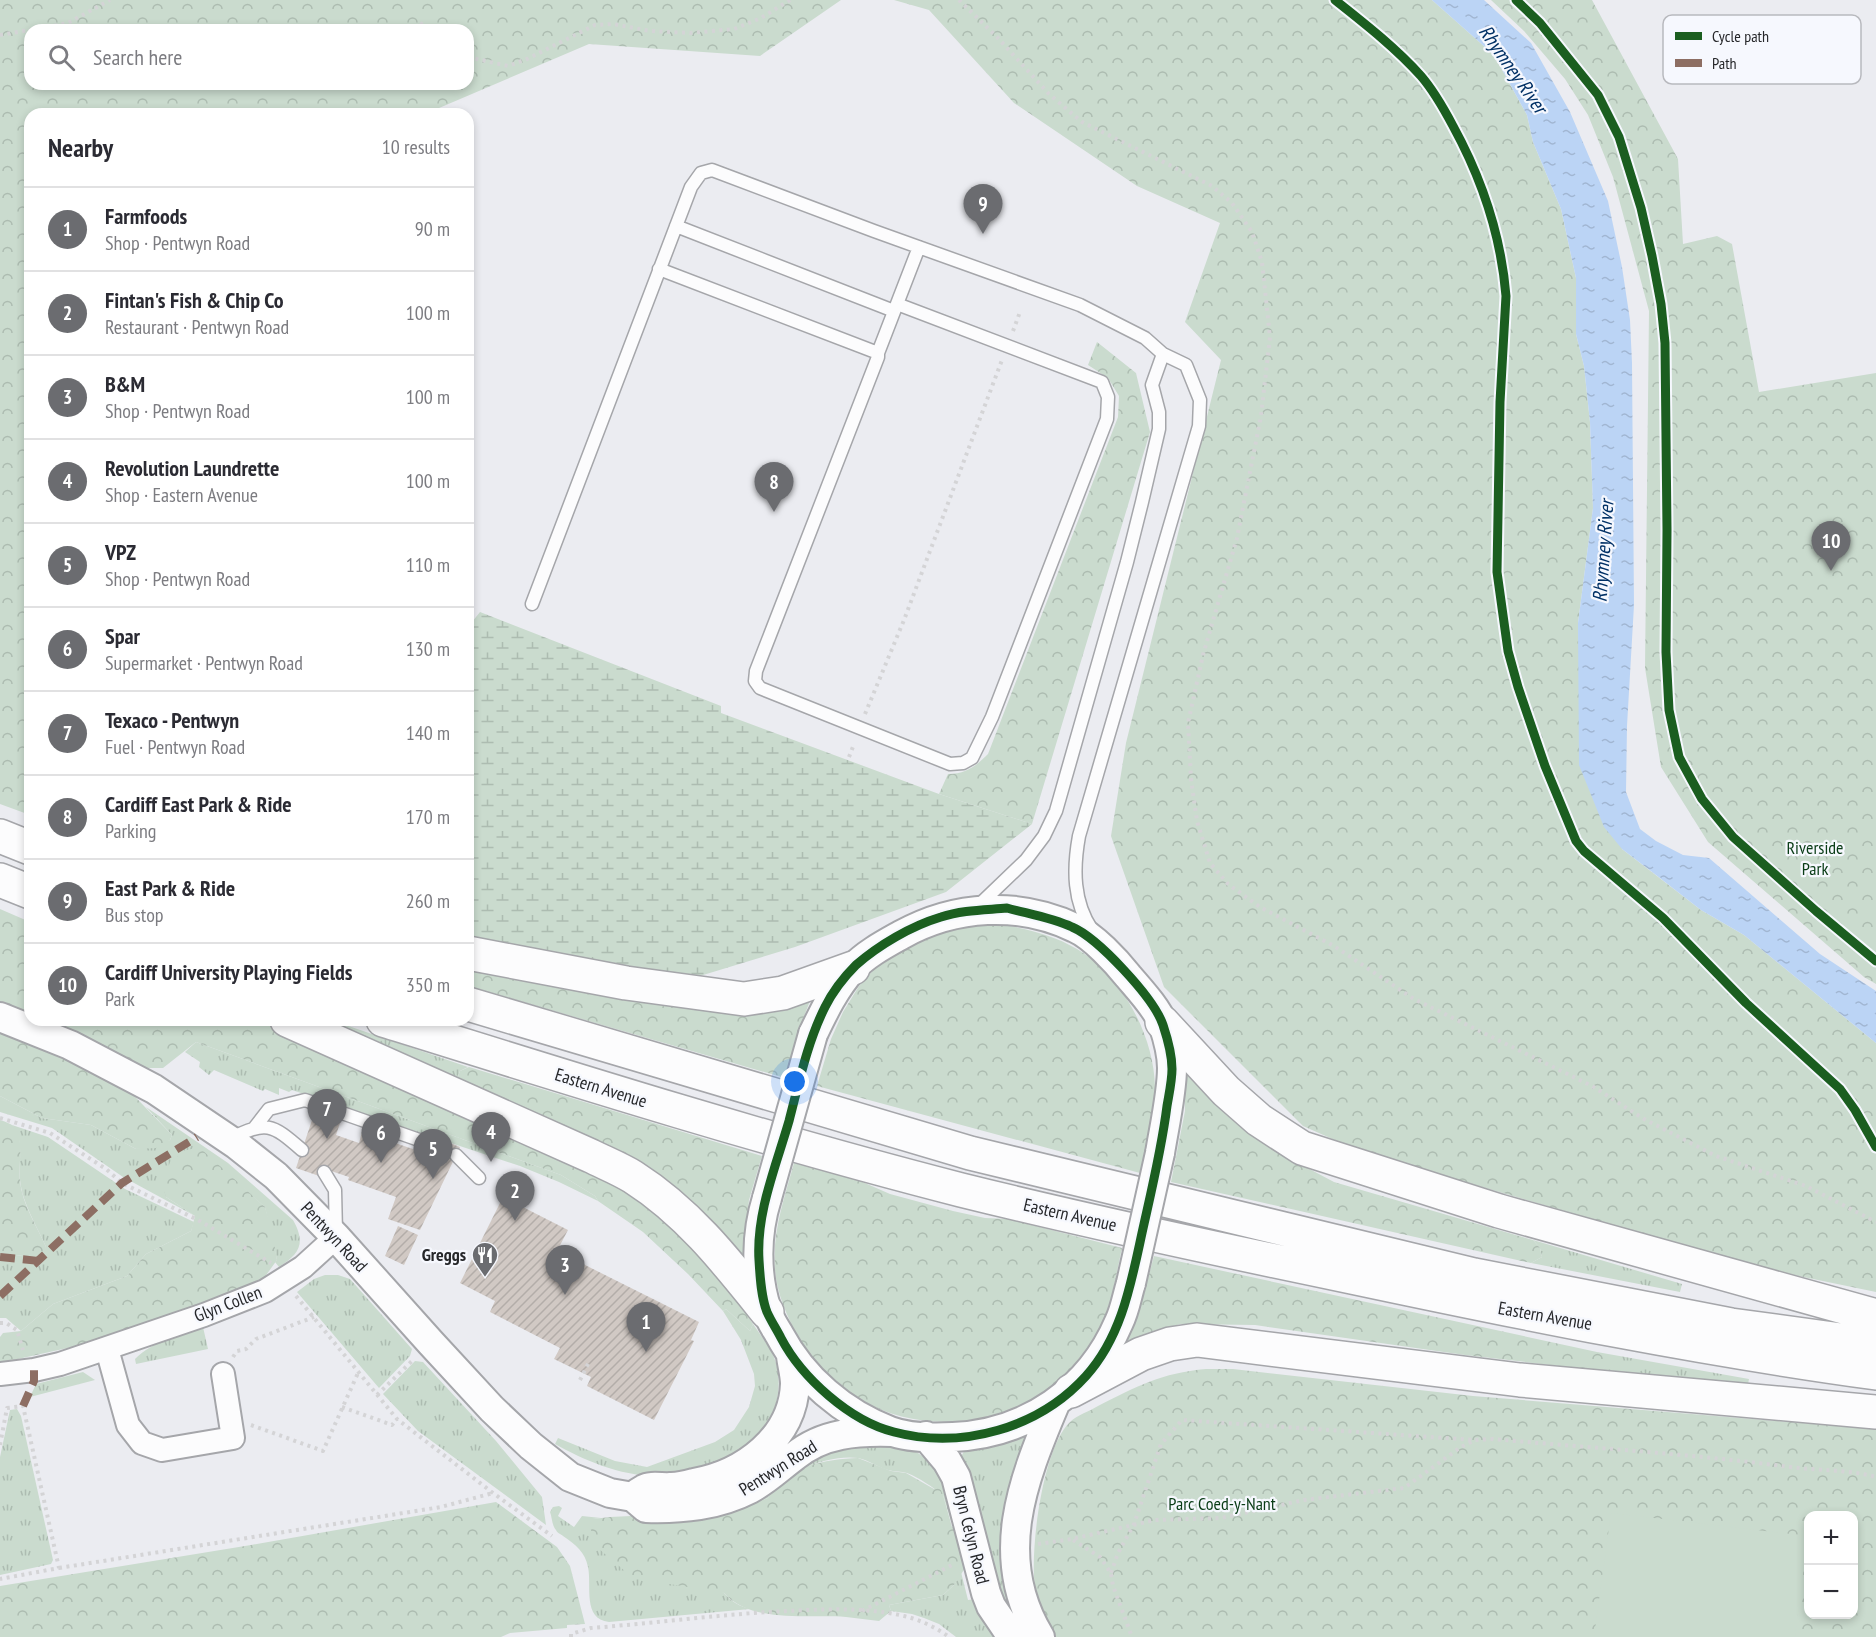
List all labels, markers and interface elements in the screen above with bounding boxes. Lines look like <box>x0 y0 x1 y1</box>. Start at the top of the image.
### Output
legend <box>1663 15 1861 84</box>
water label: Rhymney River <box>1473 20 1554 120</box>
search box <box>24 24 474 90</box>
text: Cycle path <box>1712 26 1769 46</box>
icon: search <box>45 41 78 74</box>
text: Search here <box>93 43 182 71</box>
text: Path <box>1712 53 1737 73</box>
text: Nearby <box>48 131 113 164</box>
text: 10 results <box>382 134 450 160</box>
pin: 9 <box>964 184 1002 234</box>
text: Farmfoods <box>105 202 187 230</box>
text: 1 <box>63 216 72 242</box>
text: 90 m <box>415 216 450 242</box>
text: Shop · Pentwyn Road <box>105 230 250 256</box>
text: Fintan's Fish & Chip Co <box>105 286 283 314</box>
text: 2 <box>63 300 72 326</box>
text: 100 m <box>406 300 450 326</box>
text: Restaurant · Pentwyn Road <box>105 314 289 340</box>
text: B&M <box>105 370 145 398</box>
text: 3 <box>63 384 72 410</box>
text: 100 m <box>406 384 450 410</box>
text: Shop · Pentwyn Road <box>105 398 250 424</box>
text: Revolution Laundrette <box>105 454 279 482</box>
pin: 8 <box>754 462 794 512</box>
text: 4 <box>63 468 72 494</box>
text: 100 m <box>406 468 450 494</box>
text: Shop · Eastern Avenue <box>105 482 258 508</box>
water label: Rhymney River <box>1586 497 1620 603</box>
pin: 10 <box>1812 522 1850 571</box>
text: VPZ <box>105 538 136 566</box>
text: 5 <box>63 552 72 578</box>
text: 110 m <box>406 552 450 578</box>
text: Shop · Pentwyn Road <box>105 566 250 592</box>
text: Spar <box>105 622 140 650</box>
text: 6 <box>63 636 72 662</box>
text: 130 m <box>406 636 450 662</box>
text: Supermarket · Pentwyn Road <box>105 650 303 676</box>
text: Texaco - Pentwyn <box>105 706 239 734</box>
text: 7 <box>63 720 72 746</box>
text: 140 m <box>406 720 450 746</box>
text: Fuel · Pentwyn Road <box>105 734 245 760</box>
text: Cardiff East Park & Ride <box>105 790 292 818</box>
text: 8 <box>63 804 72 830</box>
text: 170 m <box>406 804 450 830</box>
text: Parking <box>105 818 156 844</box>
park label: Riverside Park <box>1786 836 1844 880</box>
text: East Park & Ride <box>105 874 235 902</box>
text: 9 <box>63 888 72 914</box>
text: 260 m <box>406 888 450 914</box>
text: Bus stop <box>105 902 164 928</box>
text: Cardiff University Playing Fields <box>105 958 353 986</box>
text: 10 <box>58 972 77 998</box>
text: 350 m <box>406 972 450 998</box>
text: Park <box>105 986 135 1012</box>
street label: Eastern Avenue <box>552 1063 650 1112</box>
your location <box>780 1067 809 1096</box>
pin: 7 <box>308 1090 346 1139</box>
pin: 4 <box>472 1112 510 1162</box>
pin: 6 <box>362 1114 400 1163</box>
pin: 5 <box>414 1130 452 1179</box>
pin: 2 <box>496 1172 534 1221</box>
street label: Eastern Avenue <box>1021 1193 1119 1236</box>
street label: Pentwyn Road <box>296 1197 373 1277</box>
restaurant icon: Greggs <box>470 1240 500 1278</box>
place label: Greggs <box>422 1243 466 1266</box>
pin: 3 <box>546 1246 584 1295</box>
street label: Glyn Collen <box>191 1280 265 1327</box>
street label: Eastern Avenue <box>1496 1296 1594 1335</box>
pin: 1 <box>626 1302 666 1352</box>
street label: Pentwyn Road <box>734 1435 821 1501</box>
street label: Bryn Celyn Road <box>948 1483 995 1586</box>
park label: Parc Coed-y-Nant <box>1168 1492 1276 1515</box>
map controls <box>1804 1511 1858 1619</box>
button: + <box>1804 1511 1858 1565</box>
button: − <box>1804 1565 1858 1619</box>

